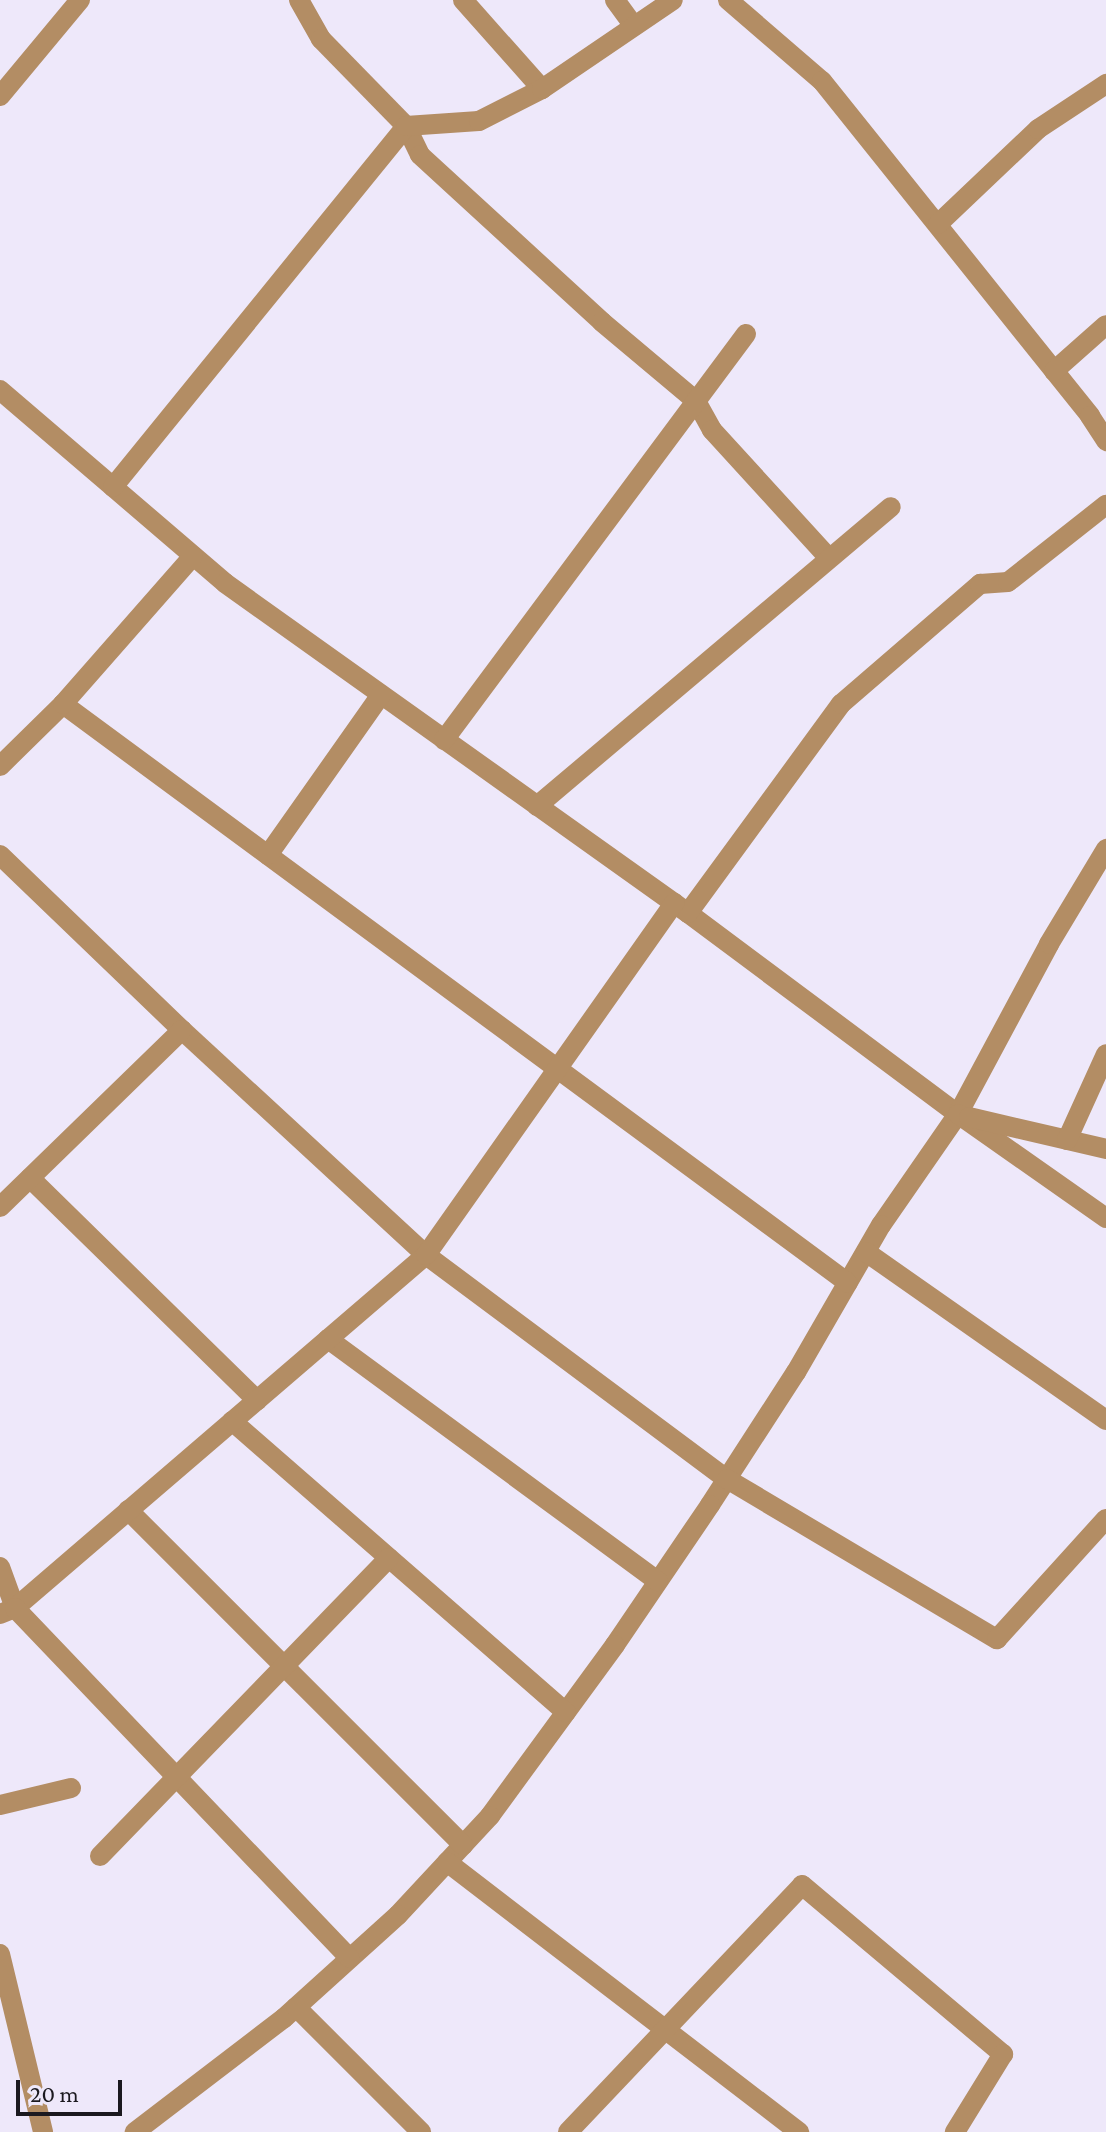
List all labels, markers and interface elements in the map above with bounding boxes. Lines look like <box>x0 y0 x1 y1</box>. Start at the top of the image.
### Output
scale bar <box>20 2064 126 2114</box>
text: 20 m <box>30 2080 79 2107</box>

